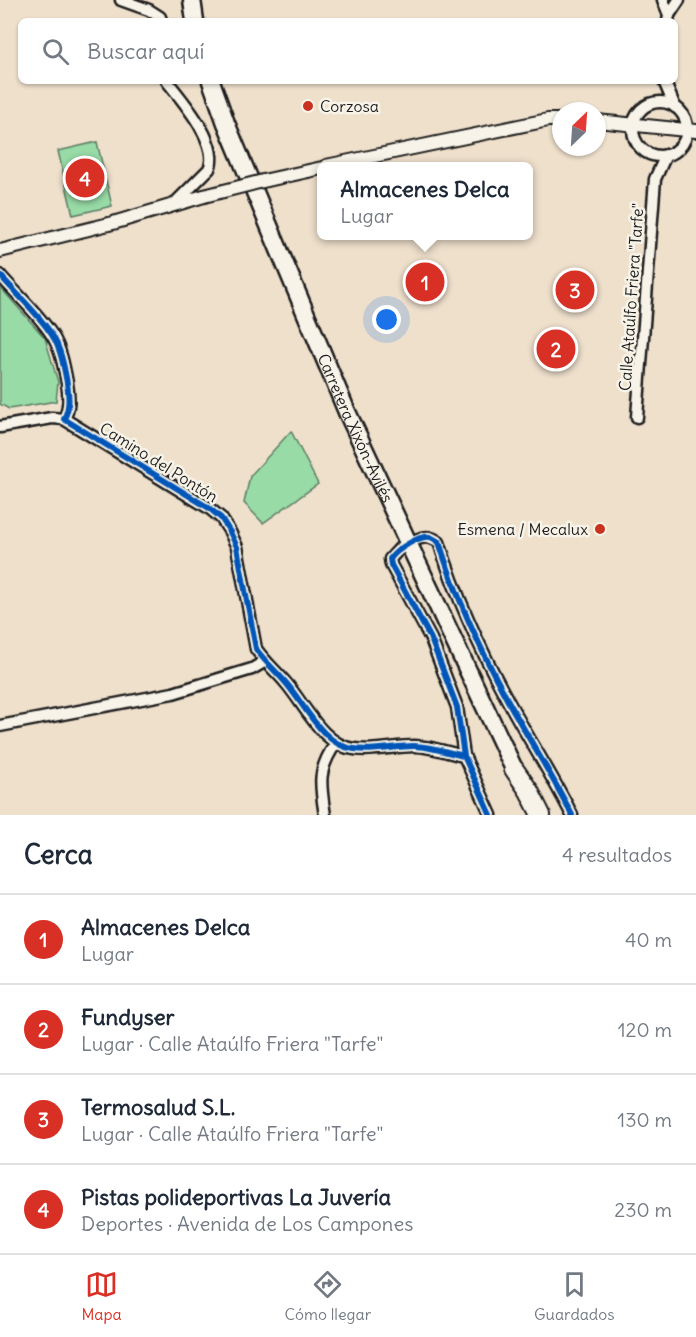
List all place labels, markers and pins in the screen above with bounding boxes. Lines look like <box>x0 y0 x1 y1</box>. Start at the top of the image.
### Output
place label: Corzosa <box>320 96 379 116</box>
marker: Corzosa <box>301 99 315 113</box>
pin: 4 <box>66 156 104 201</box>
pin: 1 <box>406 260 444 304</box>
pin: 3 <box>556 268 594 312</box>
pin: 2 <box>536 326 576 372</box>
place label: Esmena / Mecalux <box>457 519 588 539</box>
marker: Esmena / Mecalux <box>593 522 607 536</box>

